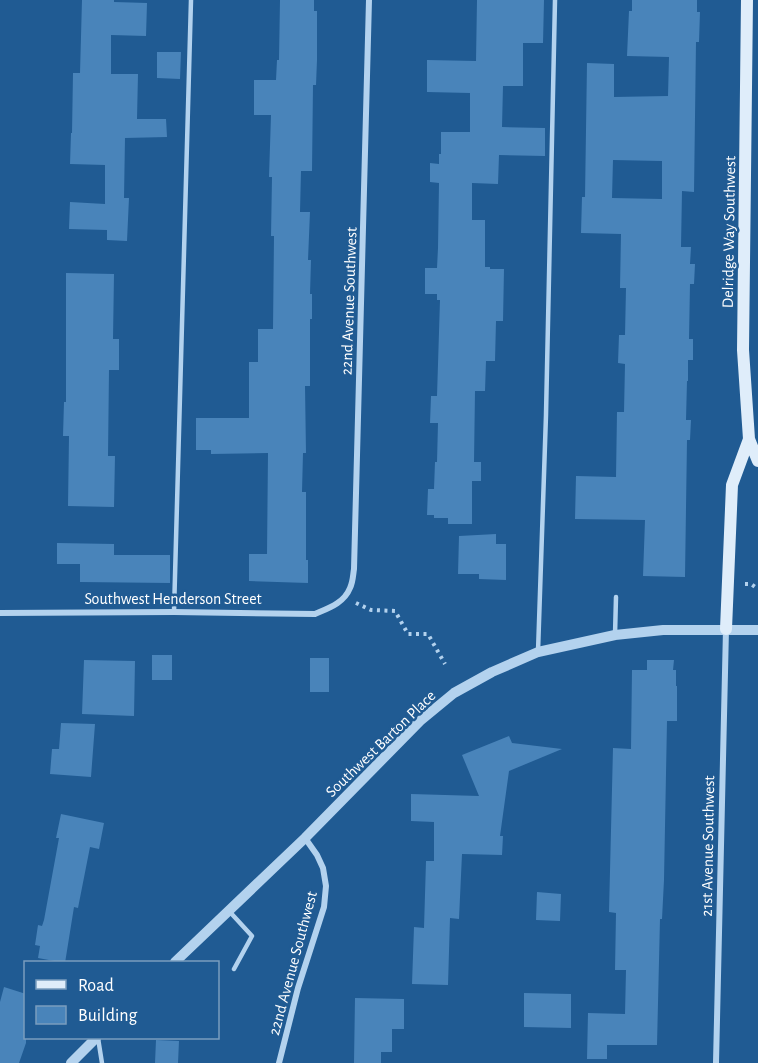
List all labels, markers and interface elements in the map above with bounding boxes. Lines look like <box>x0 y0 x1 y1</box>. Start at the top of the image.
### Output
street label: Delridge Way Southwest <box>720 156 739 308</box>
street label: 22nd Avenue Southwest <box>338 227 360 375</box>
street label: Southwest Henderson Street <box>84 591 262 607</box>
street label: Southwest Barton Place <box>323 687 439 800</box>
street label: 21st Avenue Southwest <box>699 775 717 917</box>
street label: 22nd Avenue Southwest <box>266 890 320 1037</box>
legend <box>24 961 219 1039</box>
text: Road <box>78 977 114 995</box>
text: Building <box>78 1007 138 1025</box>

